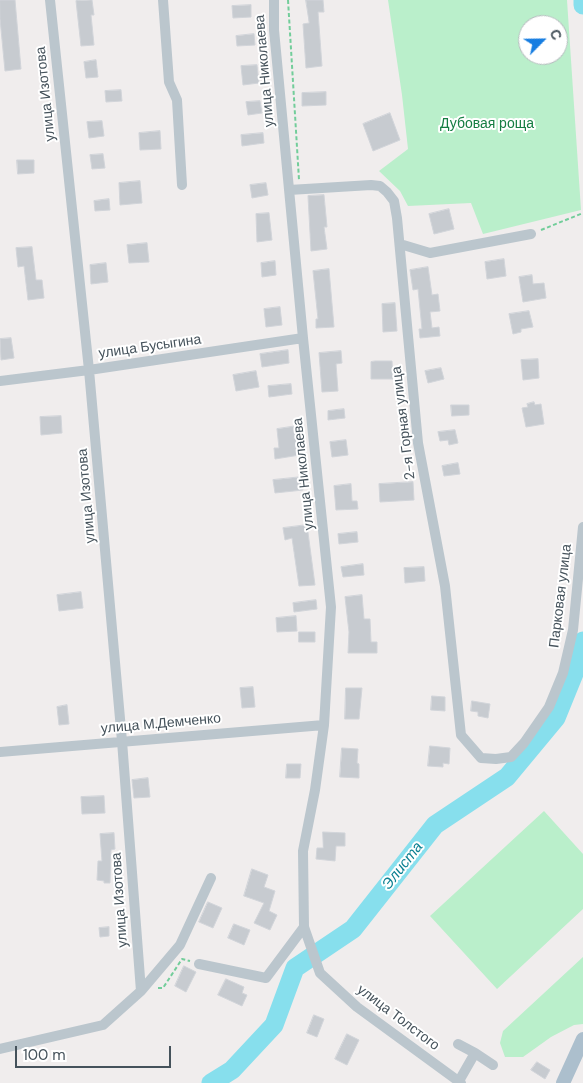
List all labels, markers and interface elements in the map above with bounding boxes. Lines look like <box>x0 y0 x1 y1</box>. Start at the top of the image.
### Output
street label: улица Николаева <box>252 14 278 128</box>
north arrow <box>518 15 568 65</box>
text: С <box>546 26 566 43</box>
street label: улица Изотова <box>33 46 59 142</box>
park label: Дубовая роща <box>440 116 534 132</box>
street label: улица Бусыгина <box>98 331 202 363</box>
street label: 2-я Горная улица <box>389 365 419 481</box>
street label: улица Николаева <box>290 417 318 531</box>
street label: улица Изотова <box>74 448 100 544</box>
street label: Парковая улица <box>546 543 576 649</box>
street label: улица М.Демченко <box>100 710 222 738</box>
water label: Элиста <box>379 839 427 893</box>
street label: улица Изотова <box>108 852 132 948</box>
street label: улица Толстого <box>353 982 443 1054</box>
scale bar <box>18 1036 174 1068</box>
text: 100 m <box>23 1045 66 1065</box>

